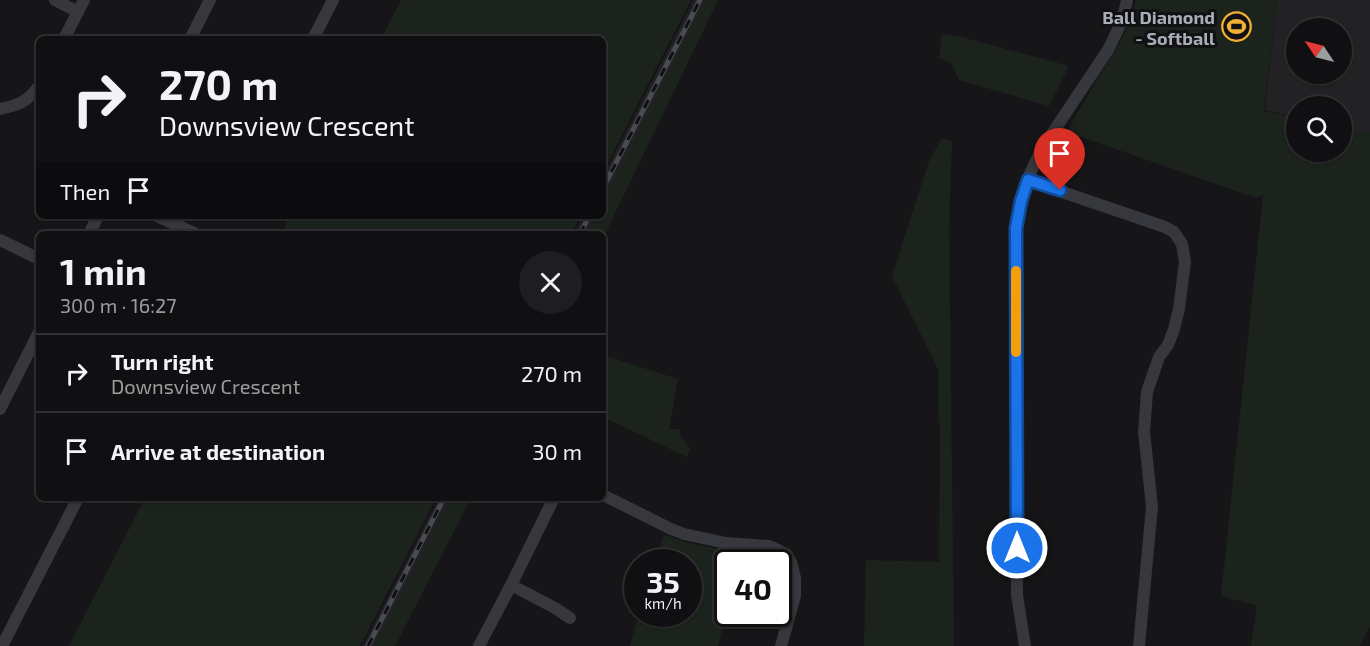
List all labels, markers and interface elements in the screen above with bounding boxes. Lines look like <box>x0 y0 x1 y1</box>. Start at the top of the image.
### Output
place label: Ball Diamond - Softball <box>1102 6 1215 49</box>
sports icon: Ball Diamond - Softball <box>1220 11 1252 43</box>
north arrow <box>1286 18 1352 84</box>
map controls <box>1286 18 1352 162</box>
text: 270 m <box>159 58 278 108</box>
icon: right <box>60 60 138 138</box>
button: search <box>1286 96 1352 162</box>
text: Downsview Crescent <box>159 109 415 141</box>
pin <box>1034 128 1085 190</box>
icon: arrive <box>1043 137 1076 170</box>
icon: arrive <box>122 174 155 207</box>
text: Then <box>60 178 110 204</box>
text: 1 min <box>60 249 147 292</box>
button: close <box>519 251 582 314</box>
text: 300 m · 16:27 <box>60 293 176 317</box>
text: Turn right <box>111 348 213 374</box>
icon: right <box>60 357 93 390</box>
text: 270 m <box>521 360 582 386</box>
text: Downsview Crescent <box>111 374 300 398</box>
icon: arrive <box>60 435 93 468</box>
text: Arrive at destination <box>111 438 325 464</box>
text: 30 m <box>532 438 582 464</box>
position arrow <box>985 516 1049 580</box>
speed limit sign: 40 <box>714 549 792 627</box>
text: 35 <box>646 563 680 599</box>
text: km/h <box>644 594 682 612</box>

